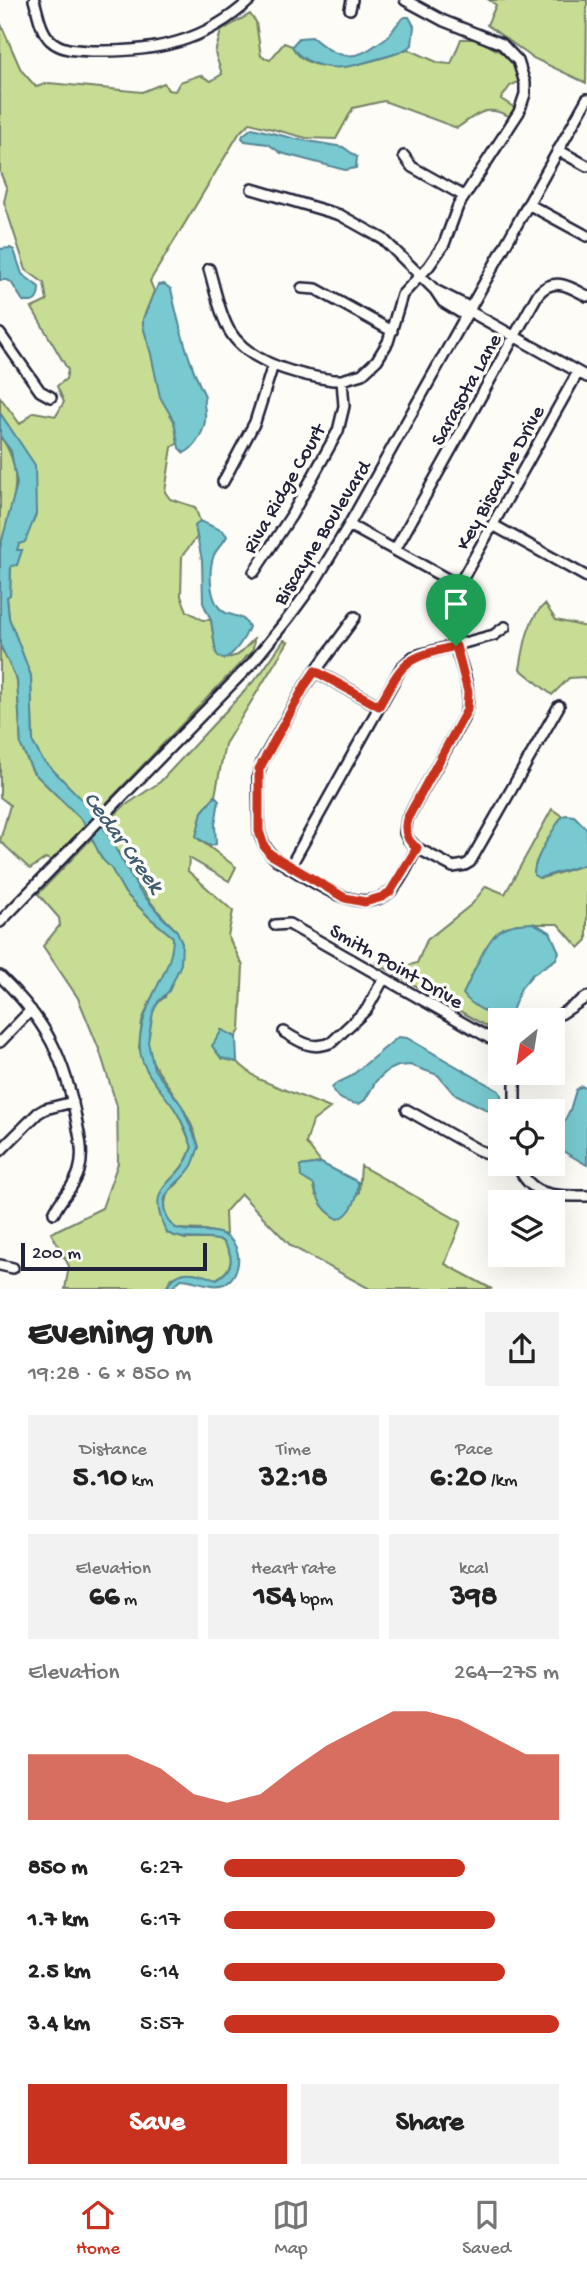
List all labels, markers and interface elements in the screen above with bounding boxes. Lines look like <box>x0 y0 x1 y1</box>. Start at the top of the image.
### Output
street label: Sarasota Lane <box>427 329 510 451</box>
street label: Key Biscayne Drive <box>452 401 553 555</box>
street label: Riva Ridge Court <box>239 419 334 559</box>
street label: Biscayne Boulevard <box>269 456 379 612</box>
pin <box>426 574 486 646</box>
icon: arrive <box>437 585 475 623</box>
water label: Cedar Creek <box>76 787 170 901</box>
street label: Smith Point Drive <box>324 920 468 1017</box>
north arrow <box>488 1008 565 1085</box>
map controls <box>488 1008 565 1267</box>
button: locate <box>488 1099 565 1176</box>
button: layers <box>488 1190 565 1267</box>
scale bar <box>21 1240 206 1272</box>
text: 200 m <box>32 1243 81 1266</box>
button: share <box>485 1312 559 1386</box>
text: Evening run <box>28 1313 212 1357</box>
text: 19:28 · 6 × 850 m <box>28 1361 191 1388</box>
text: Distance <box>80 1439 147 1462</box>
text: Time <box>276 1439 311 1462</box>
text: Pace <box>455 1439 492 1462</box>
text: 5.10 <box>73 1462 127 1497</box>
text: 32:18 <box>259 1462 328 1497</box>
text: 6:20 <box>430 1462 486 1497</box>
text: km <box>127 1470 154 1493</box>
text: /km <box>486 1470 518 1493</box>
text: Elevation <box>75 1558 151 1581</box>
text: Heart rate <box>251 1558 336 1581</box>
text: kcal <box>459 1558 489 1581</box>
text: 66 <box>89 1581 119 1616</box>
text: 154 <box>254 1581 296 1616</box>
text: 398 <box>450 1581 497 1616</box>
text: m <box>119 1589 137 1612</box>
text: bpm <box>296 1589 333 1612</box>
text: Elevation <box>28 1660 119 1687</box>
text: 264–275 m <box>454 1660 559 1687</box>
text: 850 m <box>28 1855 88 1882</box>
text: 6:27 <box>140 1855 182 1882</box>
text: 1.7 km <box>28 1907 89 1934</box>
text: 6:17 <box>140 1907 180 1934</box>
text: 2.5 km <box>28 1959 91 1986</box>
text: 6:14 <box>140 1959 179 1986</box>
text: 3.4 km <box>28 2011 90 2038</box>
text: 5:57 <box>140 2011 183 2038</box>
button: Save <box>28 2084 287 2164</box>
button: Share <box>301 2084 559 2164</box>
tab: Home <box>76 2196 120 2261</box>
tab: Map <box>272 2196 310 2261</box>
tab: Saved <box>462 2196 511 2261</box>

